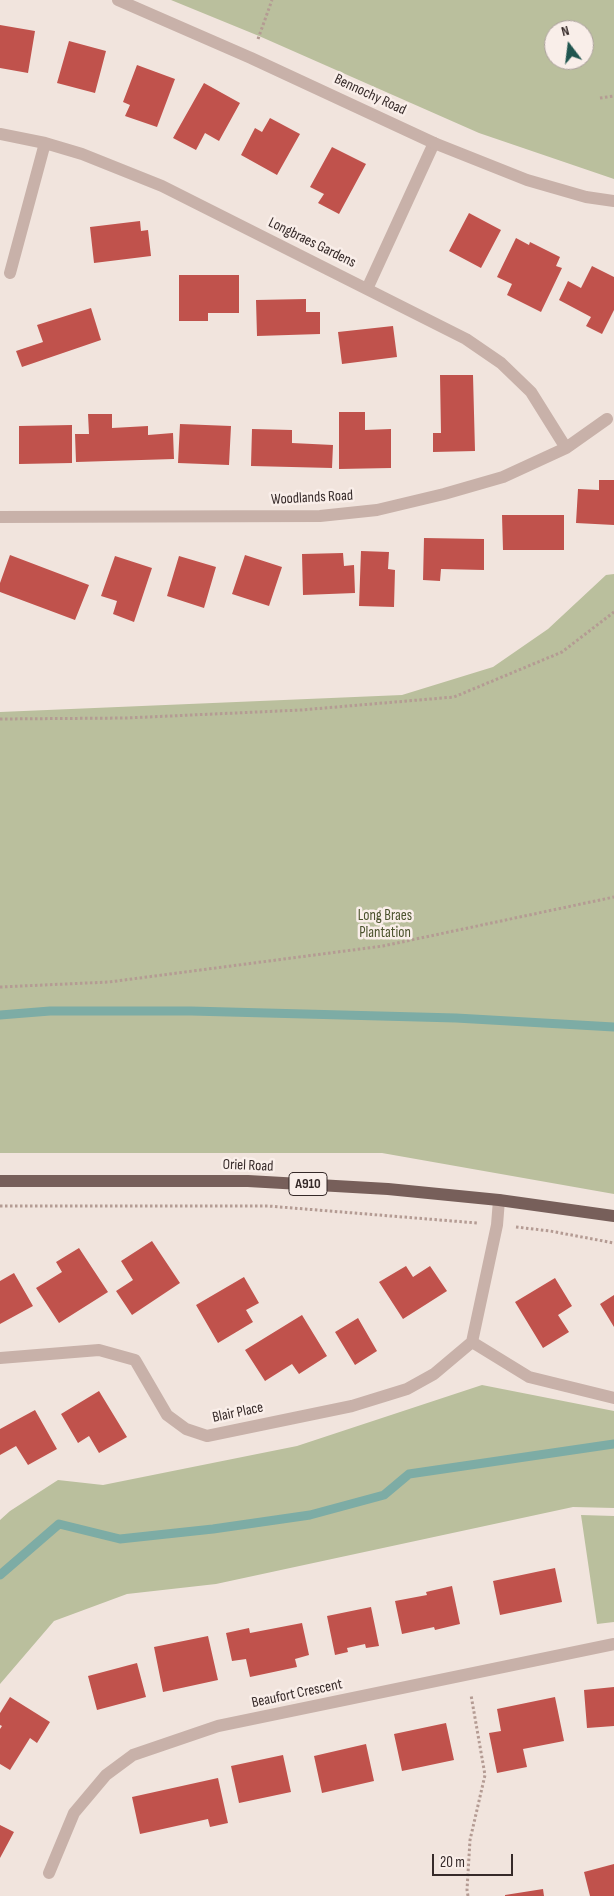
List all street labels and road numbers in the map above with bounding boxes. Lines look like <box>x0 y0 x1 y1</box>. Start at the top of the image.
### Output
street label: Bennochy Road <box>331 71 409 119</box>
street label: Longbraes Gardens <box>265 214 359 272</box>
street label: Woodlands Road <box>270 487 354 509</box>
street label: Oriel Road <box>222 1156 274 1176</box>
road number: A910 <box>289 1172 327 1196</box>
street label: Blair Place <box>211 1399 265 1427</box>
street label: Beaufort Crescent <box>250 1676 344 1712</box>

